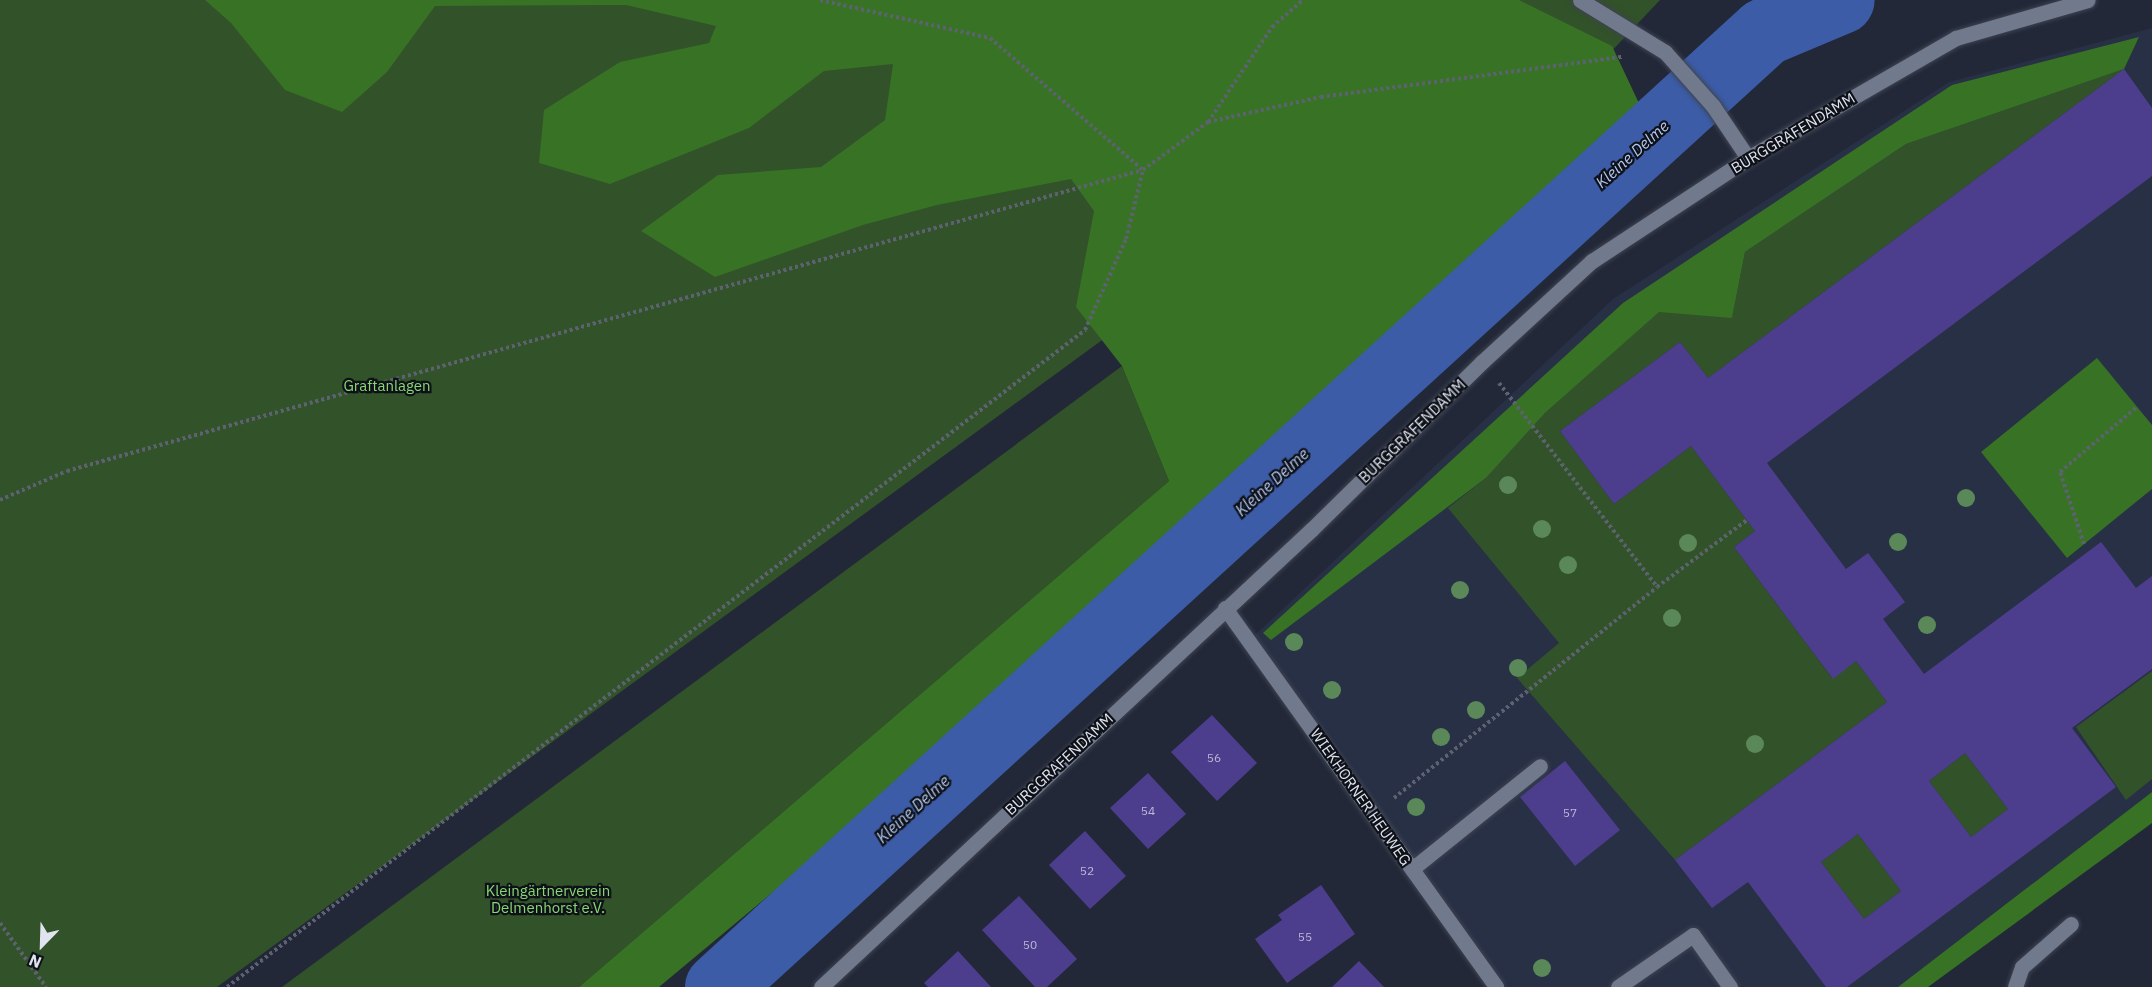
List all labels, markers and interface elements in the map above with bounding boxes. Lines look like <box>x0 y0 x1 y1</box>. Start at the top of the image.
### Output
street label: BURGGRAFENDAMM <box>1728 89 1858 177</box>
water label: Kleine Delme <box>1591 116 1673 192</box>
street label: BURGGRAFENDAMM <box>1355 376 1469 486</box>
park label: Graftanlagen <box>343 377 431 395</box>
water label: Kleine Delme <box>1231 444 1313 520</box>
street label: BURGGRAFENDAMM <box>1001 709 1117 819</box>
street label: WIEKHORNER HEUWEG <box>1307 725 1415 869</box>
house number: 56 <box>1207 751 1221 765</box>
water label: Kleine Delme <box>872 771 954 847</box>
house number: 54 <box>1141 804 1155 818</box>
house number: 57 <box>1563 806 1577 820</box>
house number: 52 <box>1080 864 1094 878</box>
park label: Kleingärtnerverein Delmenhorst e.V. <box>486 881 610 916</box>
north arrow <box>12 915 72 975</box>
house number: 55 <box>1298 930 1312 944</box>
house number: 50 <box>1023 938 1037 952</box>
text: N <box>26 950 44 973</box>

